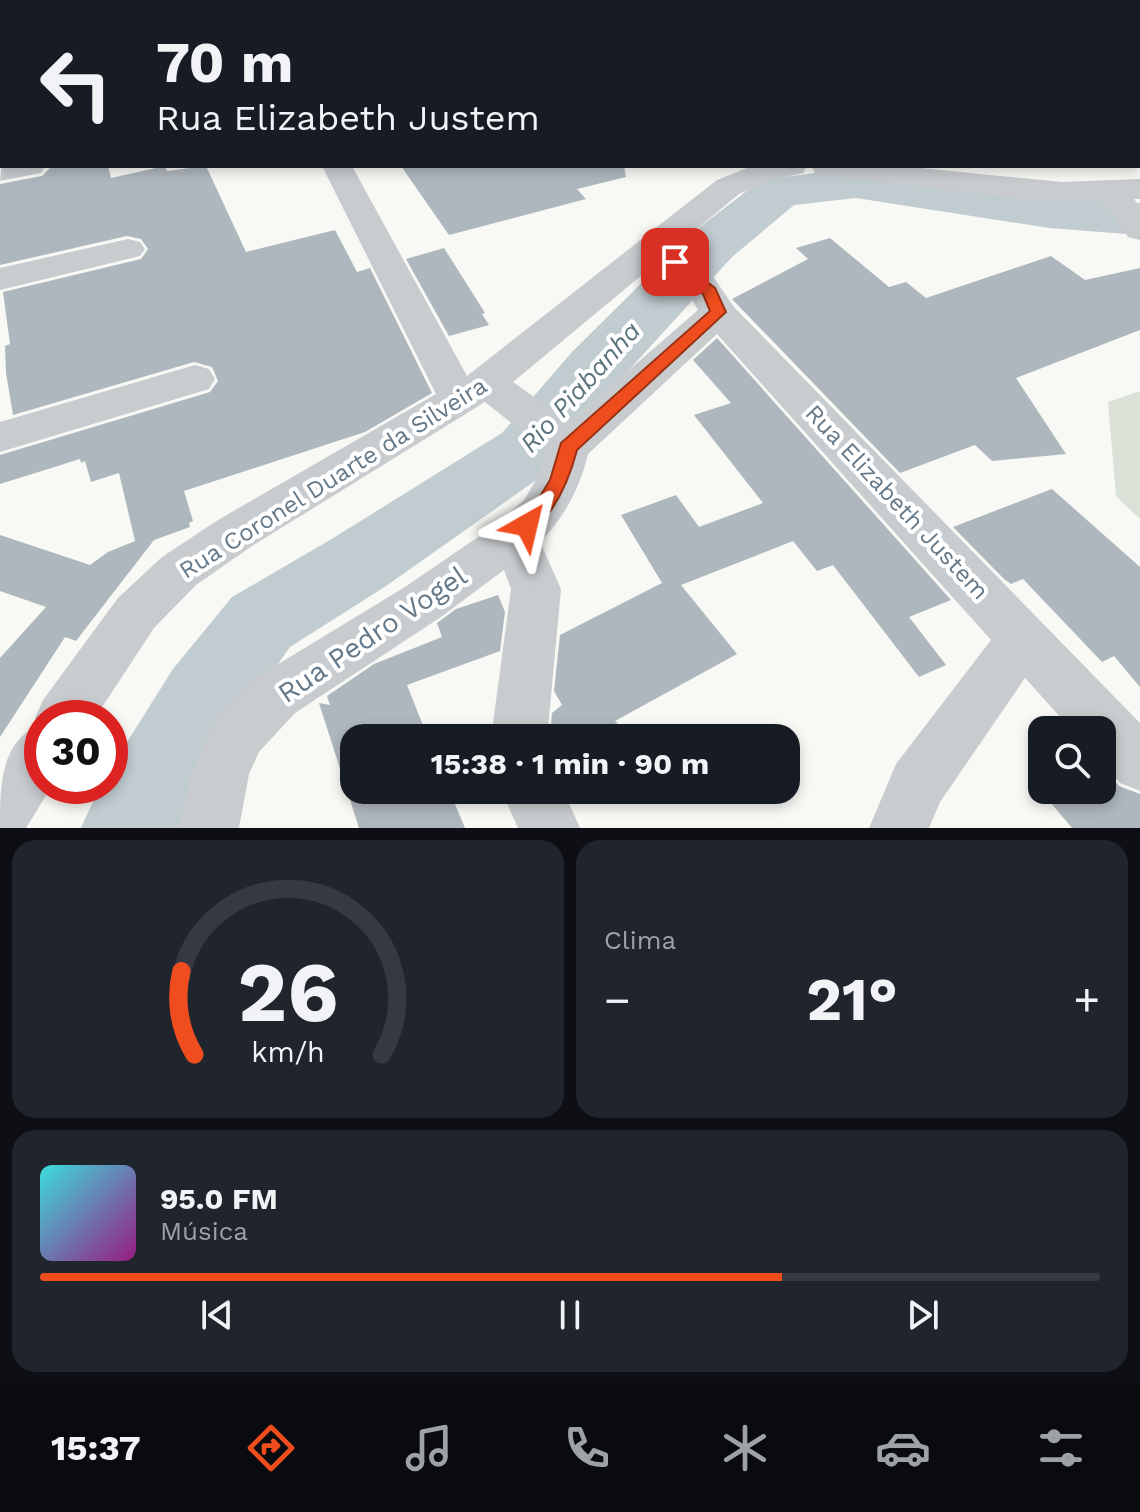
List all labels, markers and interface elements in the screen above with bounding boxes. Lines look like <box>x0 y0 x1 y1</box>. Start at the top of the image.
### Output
text: 70 m <box>156 30 293 96</box>
icon: left <box>24 32 128 136</box>
text: Rua Elizabeth Justem <box>156 97 540 139</box>
pin <box>641 228 709 296</box>
icon: arrive <box>653 240 697 284</box>
water label: Rio Piabanha <box>514 316 646 458</box>
street label: Rua Coronel Duarte da Silveira <box>174 371 492 585</box>
street label: Rua Elizabeth Justem <box>800 399 994 605</box>
position arrow <box>485 483 569 567</box>
street label: Rua Pedro Vogel <box>272 559 473 710</box>
speed limit sign: 30 <box>24 700 128 804</box>
map controls <box>1028 716 1116 804</box>
button: search <box>1028 716 1116 804</box>
text: 15:38 · 1 min · 90 m <box>431 746 709 781</box>
text: Clima <box>604 925 676 955</box>
text: 26 <box>238 944 338 1041</box>
text: 21° <box>806 964 898 1035</box>
text: − <box>604 974 631 1026</box>
text: + <box>1073 974 1100 1026</box>
text: km/h <box>251 1035 325 1069</box>
text: 95.0 FM <box>160 1181 278 1216</box>
text: Música <box>160 1216 248 1246</box>
icon: previous <box>195 1293 239 1337</box>
icon: pause <box>548 1293 592 1337</box>
icon: next <box>901 1293 945 1337</box>
icon: directions <box>243 1420 299 1476</box>
icon: music <box>401 1420 457 1476</box>
icon: phone <box>559 1420 615 1476</box>
icon: climate <box>717 1420 773 1476</box>
icon: car <box>875 1420 931 1476</box>
icon: filters <box>1033 1420 1089 1476</box>
text: 15:37 <box>51 1427 141 1469</box>

